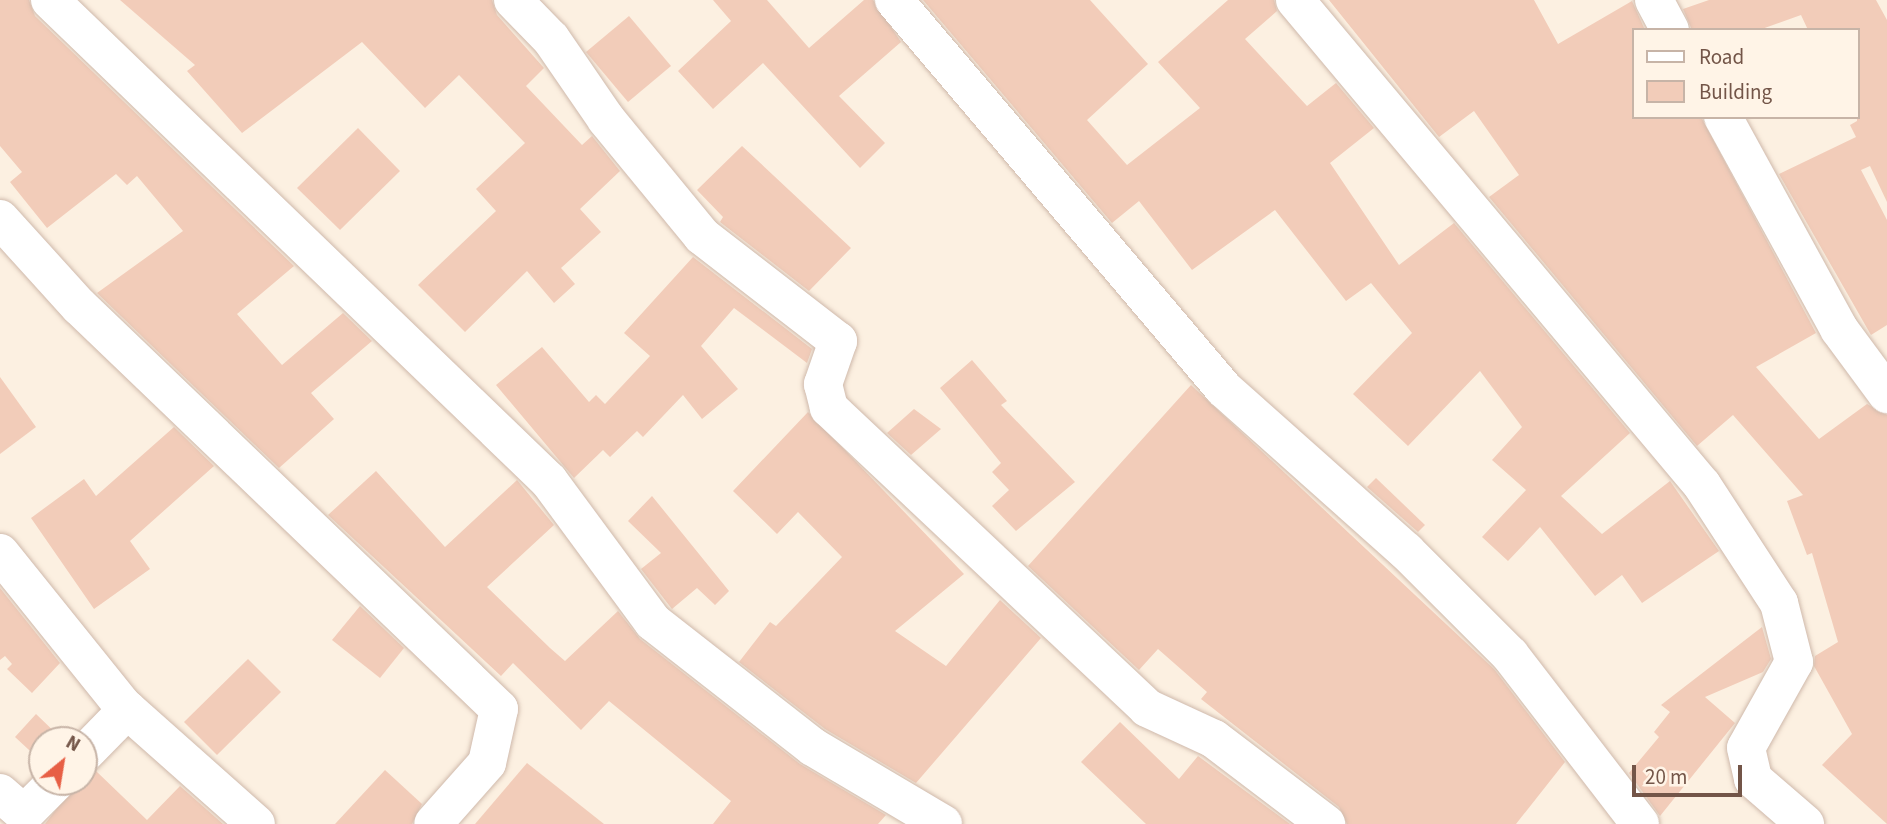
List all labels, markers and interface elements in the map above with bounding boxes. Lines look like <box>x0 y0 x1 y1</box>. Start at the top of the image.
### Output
legend <box>1632 28 1859 119</box>
text: Road <box>1699 42 1744 72</box>
text: Building <box>1699 77 1772 107</box>
north arrow <box>28 726 98 796</box>
text: N <box>61 729 85 759</box>
scale bar <box>1635 750 1745 794</box>
text: 20 m <box>1645 762 1687 792</box>

